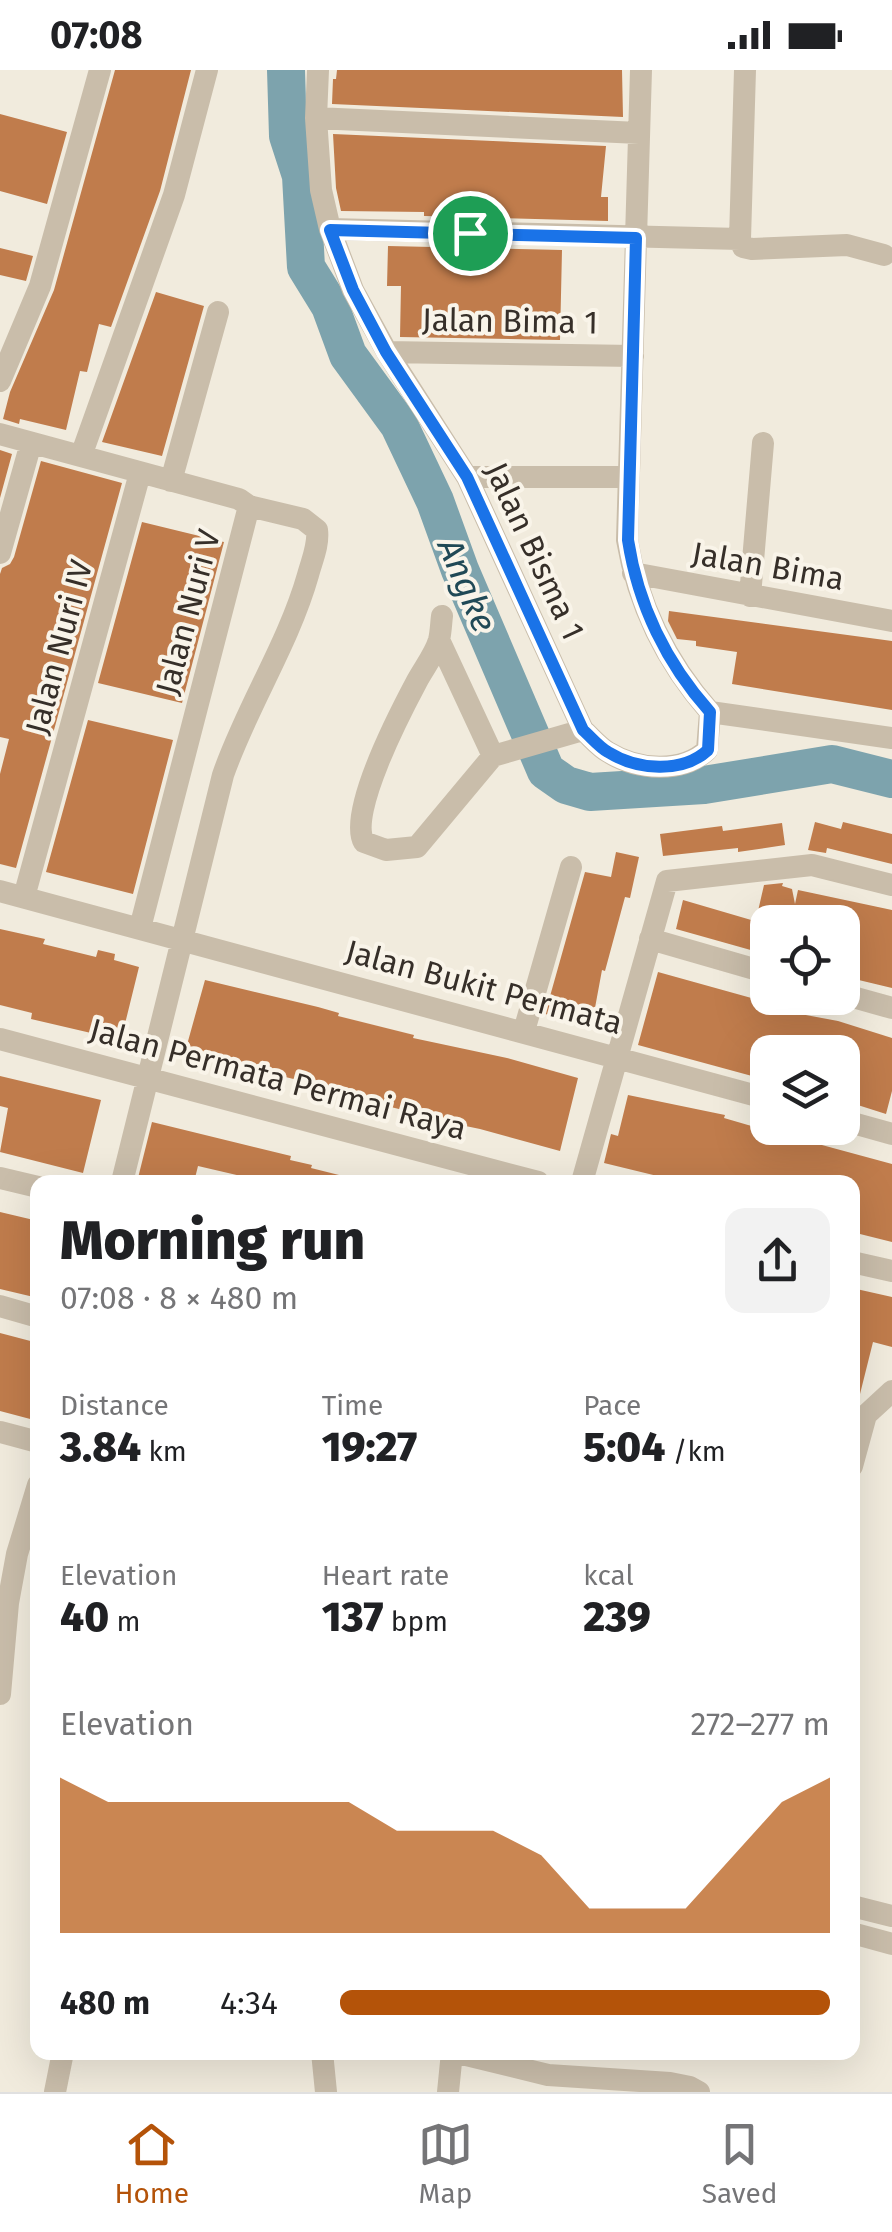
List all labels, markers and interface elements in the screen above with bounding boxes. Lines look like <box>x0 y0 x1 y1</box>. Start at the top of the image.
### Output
text: 07:08 <box>50 12 143 58</box>
pin <box>428 191 513 276</box>
icon: arrive <box>443 206 498 261</box>
street label: Jalan Bima 1 <box>422 300 598 342</box>
street label: Jalan Bisma 1 <box>477 456 593 646</box>
street label: Jalan Nuri V <box>148 525 228 698</box>
water label: Angke <box>428 530 505 638</box>
street label: Jalan Bima <box>689 534 847 598</box>
street label: Jalan Nuri IV <box>18 556 100 738</box>
map controls <box>750 905 860 1145</box>
button: locate <box>750 905 860 1015</box>
street label: Jalan Bukit Permata <box>341 932 627 1042</box>
street label: Jalan Permata Permai Raya <box>85 1010 471 1148</box>
button: layers <box>750 1035 860 1145</box>
text: Morning run <box>60 1208 365 1274</box>
button: share <box>725 1208 830 1313</box>
text: 07:08 · 8 × 480 m <box>60 1279 298 1317</box>
text: Distance <box>60 1389 169 1422</box>
text: Time <box>322 1389 383 1422</box>
text: Pace <box>583 1389 641 1422</box>
text: 3.84 <box>60 1422 141 1472</box>
text: 19:27 <box>322 1422 417 1472</box>
text: 5:04 <box>583 1422 665 1472</box>
text: km <box>141 1435 187 1468</box>
text: /km <box>665 1435 726 1468</box>
text: Elevation <box>60 1559 177 1592</box>
text: Heart rate <box>322 1559 449 1592</box>
text: kcal <box>583 1559 634 1592</box>
text: 40 <box>60 1592 109 1642</box>
text: 137 <box>322 1592 383 1642</box>
text: 239 <box>583 1592 651 1642</box>
text: m <box>109 1605 141 1638</box>
text: bpm <box>383 1605 448 1638</box>
text: Elevation <box>60 1705 194 1743</box>
text: 272–277 m <box>690 1705 830 1743</box>
text: 480 m <box>60 1984 150 2022</box>
text: 4:34 <box>220 1984 278 2022</box>
tab: Home <box>114 2117 189 2210</box>
tab: Map <box>418 2117 473 2210</box>
tab: Saved <box>702 2117 778 2210</box>

